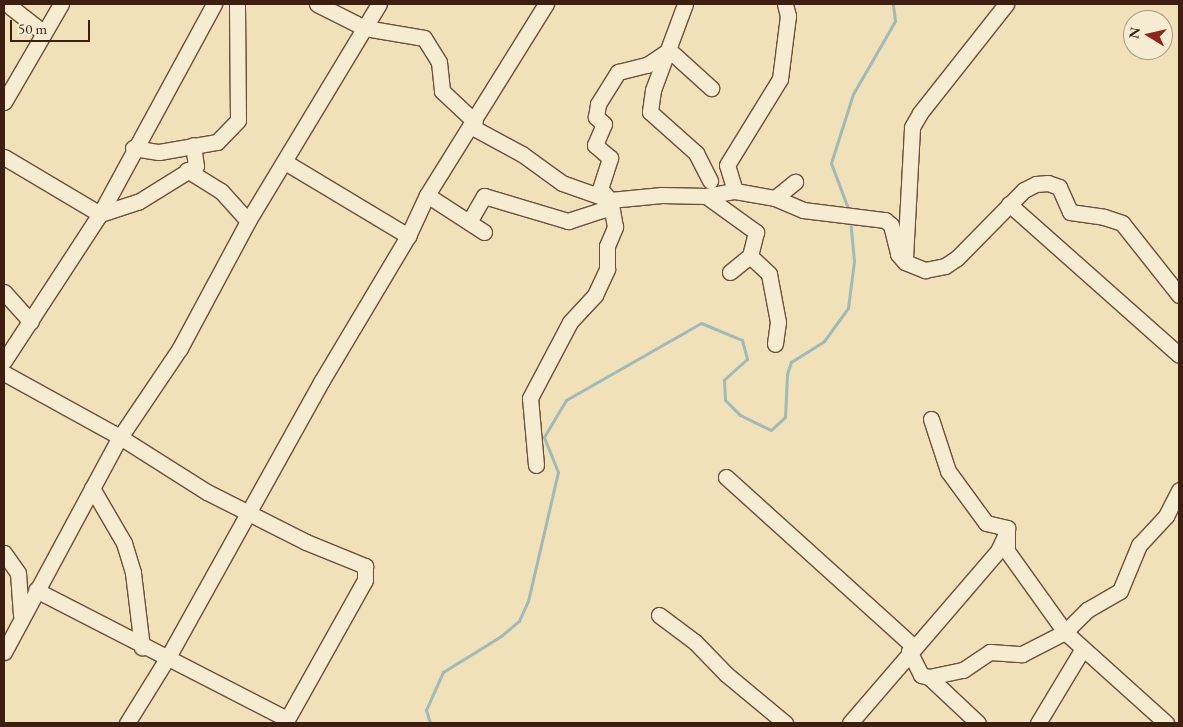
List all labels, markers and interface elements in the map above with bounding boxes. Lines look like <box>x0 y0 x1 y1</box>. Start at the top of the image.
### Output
scale bar <box>12 10 92 42</box>
north arrow <box>1123 10 1173 60</box>
text: 50 m <box>18 19 47 38</box>
text: N <box>1124 26 1144 40</box>

